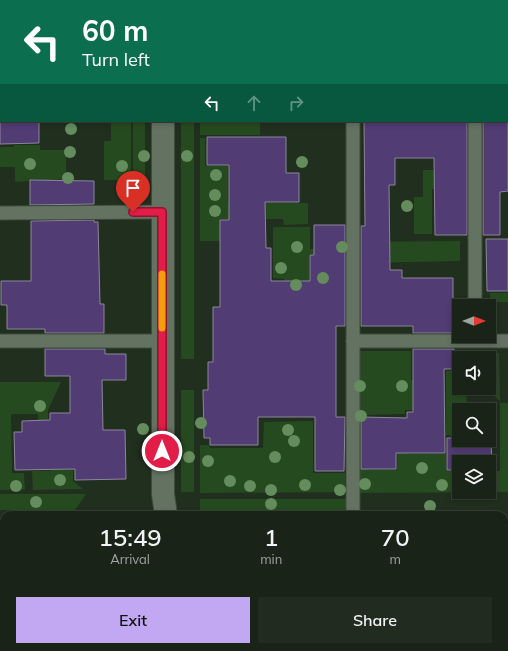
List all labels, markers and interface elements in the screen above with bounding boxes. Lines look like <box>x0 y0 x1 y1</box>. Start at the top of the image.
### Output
text: 60 m <box>82 13 148 48</box>
icon: left <box>16 16 68 68</box>
text: Turn left <box>82 48 150 71</box>
icon: left <box>201 92 223 114</box>
icon: ahead <box>243 92 265 114</box>
icon: right <box>285 92 307 114</box>
pin <box>116 171 150 212</box>
icon: arrive <box>122 177 144 199</box>
north arrow <box>452 299 496 343</box>
map controls <box>452 299 496 499</box>
button: sound <box>452 351 496 395</box>
button: search <box>452 403 496 447</box>
position arrow <box>141 430 183 472</box>
button: layers <box>452 455 496 499</box>
text: 15:49 <box>98 522 162 552</box>
text: 1 <box>264 522 278 552</box>
text: 70 <box>381 522 410 552</box>
text: Arrival <box>110 551 150 567</box>
text: min <box>260 551 282 567</box>
text: m <box>389 551 401 567</box>
button: Exit <box>16 597 250 643</box>
button: Share <box>258 597 492 643</box>

